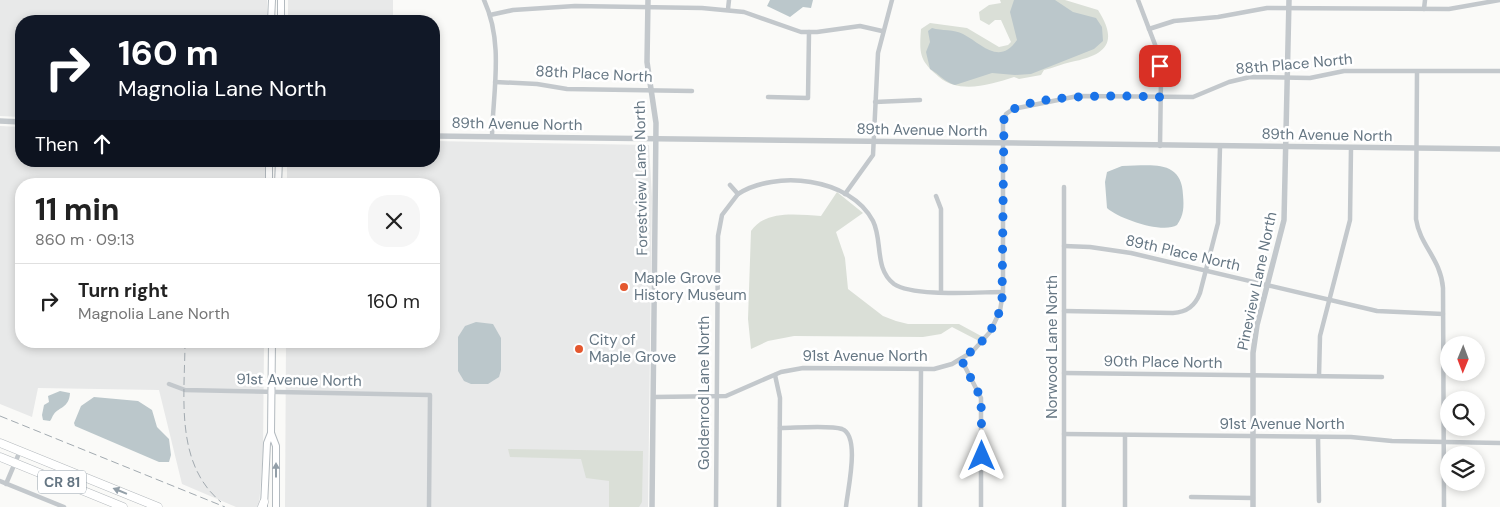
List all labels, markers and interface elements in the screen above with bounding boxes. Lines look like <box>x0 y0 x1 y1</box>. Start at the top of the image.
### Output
text: 160 m <box>118 30 219 76</box>
icon: right <box>35 35 100 100</box>
pin <box>1139 45 1181 87</box>
street label: 88th Place North <box>1235 49 1353 79</box>
icon: arrive <box>1146 52 1174 80</box>
street label: 88th Place North <box>535 61 653 87</box>
text: Magnolia Lane North <box>118 74 327 103</box>
street label: Forestview Lane North <box>630 100 652 256</box>
street label: 89th Avenue North <box>451 113 583 135</box>
street label: 89th Avenue North <box>856 119 988 141</box>
street label: 89th Avenue North <box>1261 124 1393 146</box>
icon: ahead <box>88 130 116 158</box>
text: Then <box>35 132 78 157</box>
text: 11 min <box>35 190 119 229</box>
button: close <box>368 195 420 247</box>
street label: Pineview Lane North <box>1233 210 1281 352</box>
text: 860 m · 09:13 <box>35 229 135 250</box>
street label: 89th Place North <box>1124 230 1242 276</box>
place label: Maple Grove History Museum <box>634 268 747 305</box>
street label: Norwood Lane North <box>1042 275 1062 419</box>
text: Turn right <box>78 278 168 303</box>
marker: Maple Grove History Museum <box>618 281 630 293</box>
icon: right <box>35 287 63 315</box>
text: 160 m <box>367 289 420 314</box>
text: Magnolia Lane North <box>78 303 230 324</box>
street label: Goldenrod Lane North <box>694 316 714 470</box>
place label: City of Maple Grove <box>589 330 676 367</box>
north arrow <box>1440 336 1485 381</box>
map controls <box>1440 336 1485 491</box>
marker: City of Maple Grove <box>573 343 585 355</box>
street label: 91st Avenue North <box>802 346 928 366</box>
street label: 90th Place North <box>1103 351 1223 373</box>
street label: 91st Avenue North <box>236 369 362 391</box>
button: search <box>1440 391 1485 436</box>
street label: 91st Avenue North <box>1219 414 1345 434</box>
position arrow <box>955 429 1007 481</box>
button: layers <box>1440 446 1485 491</box>
one-way arrow <box>272 461 280 477</box>
road number: CR 81 <box>38 471 86 494</box>
one-way arrow <box>113 487 127 495</box>

